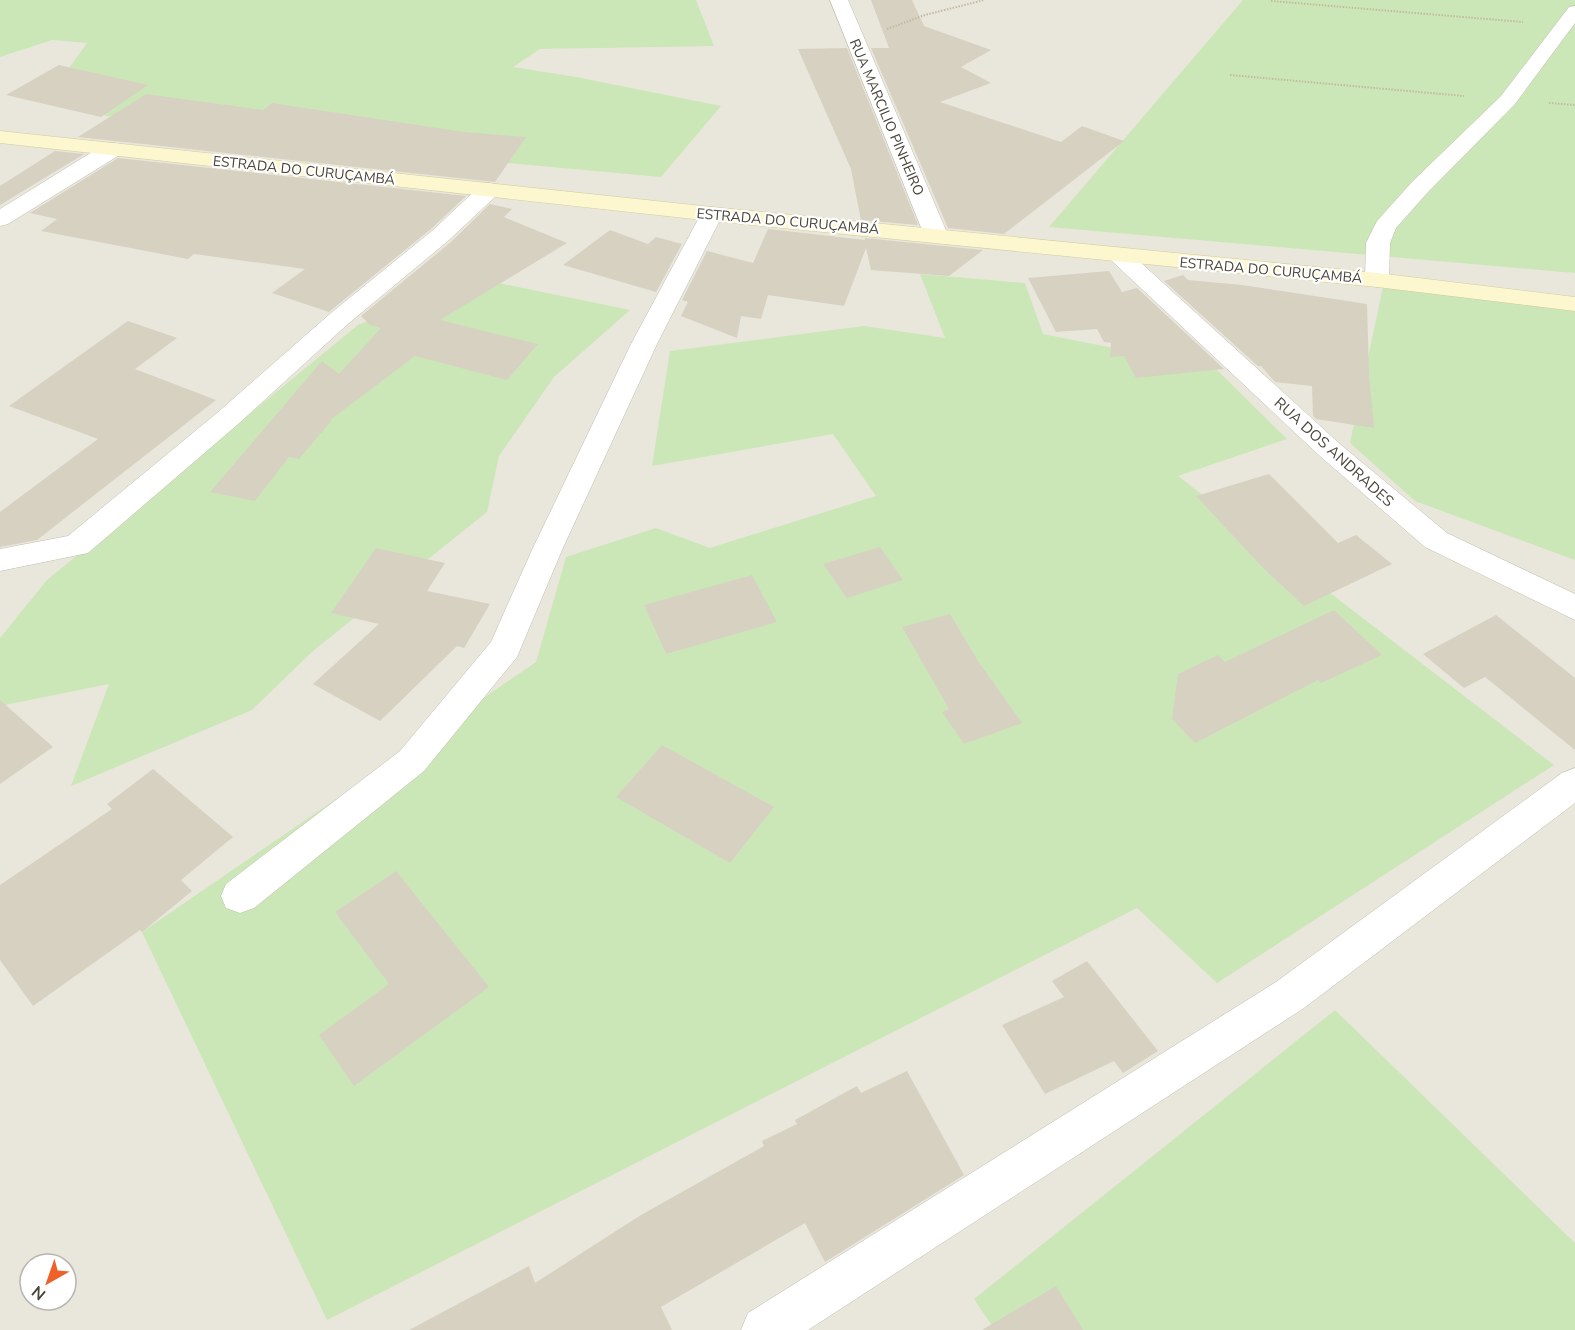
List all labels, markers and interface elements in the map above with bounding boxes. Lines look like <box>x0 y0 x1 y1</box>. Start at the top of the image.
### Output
street label: RUA MARCILIO PINHEIRO <box>845 36 928 198</box>
street label: ESTRADA DO CURUÇAMBÁ <box>212 151 396 190</box>
street label: ESTRADA DO CURUÇAMBÁ <box>696 204 880 239</box>
street label: ESTRADA DO CURUÇAMBÁ <box>1179 253 1363 288</box>
street label: RUA DOS ANDRADES <box>1270 393 1398 511</box>
north arrow <box>18 1252 78 1312</box>
text: N <box>27 1280 51 1305</box>

